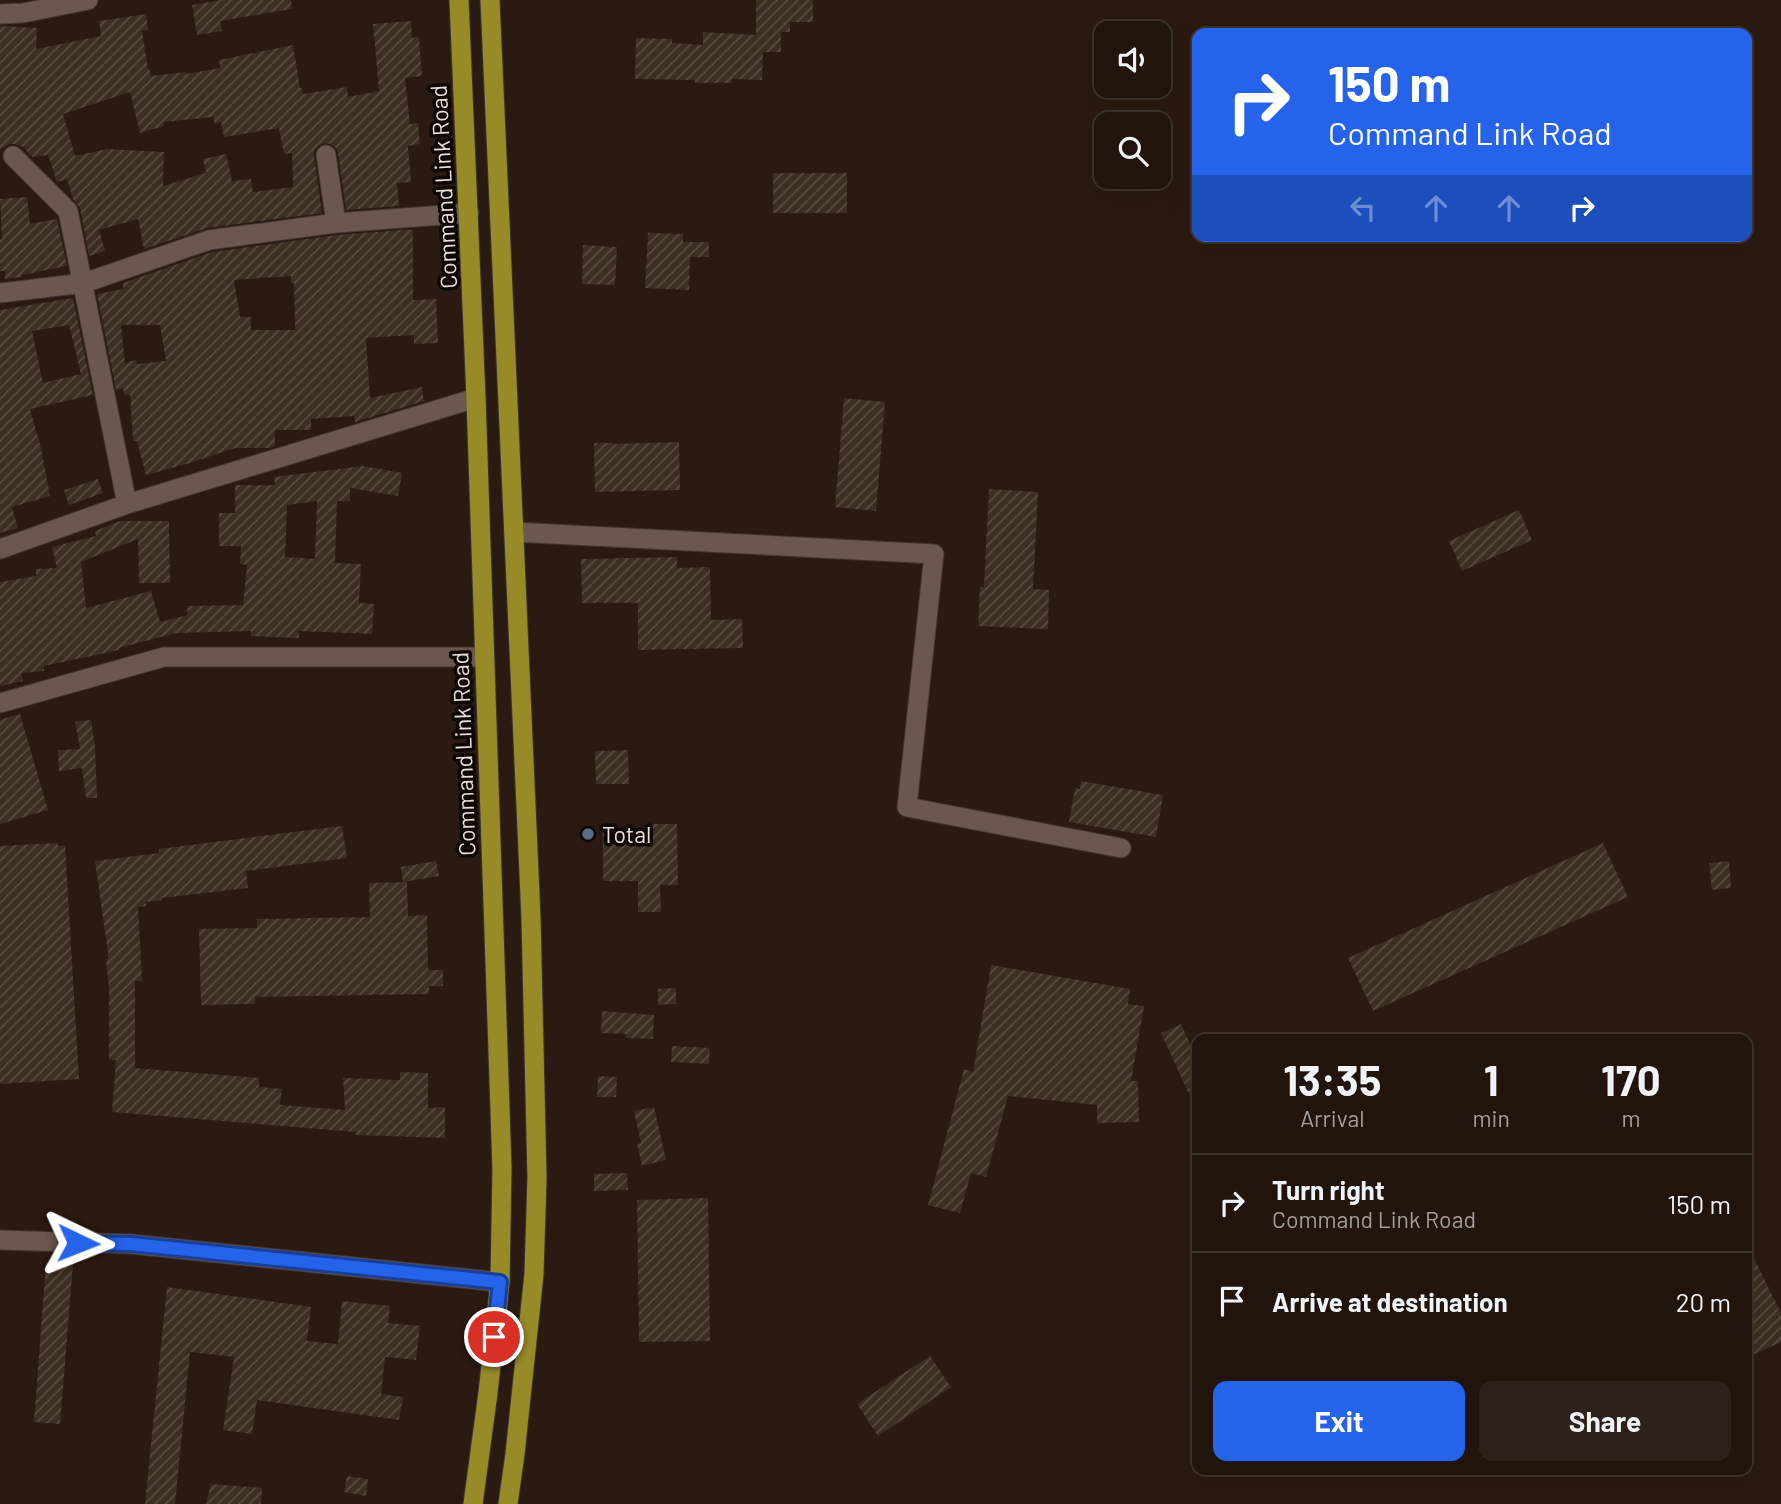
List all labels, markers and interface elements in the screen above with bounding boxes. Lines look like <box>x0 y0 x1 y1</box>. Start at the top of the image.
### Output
map controls <box>1094 21 1171 189</box>
button: sound <box>1094 21 1171 98</box>
text: 150 m <box>1328 53 1450 112</box>
icon: right <box>1213 56 1304 147</box>
street label: Command Link Road <box>424 84 462 290</box>
button: search <box>1094 112 1171 189</box>
text: Command Link Road <box>1328 113 1612 151</box>
icon: left <box>1344 189 1382 227</box>
icon: ahead <box>1417 189 1455 227</box>
icon: ahead <box>1490 189 1528 227</box>
icon: right <box>1563 189 1601 227</box>
street label: Command Link Road <box>445 652 481 856</box>
place label: Total <box>602 820 651 848</box>
marker: Total <box>580 826 596 842</box>
text: 13:35 <box>1283 1054 1381 1104</box>
text: 1 <box>1484 1054 1499 1104</box>
text: 170 <box>1601 1054 1661 1104</box>
text: Arrival <box>1300 1104 1364 1132</box>
text: min <box>1473 1104 1510 1132</box>
text: m <box>1621 1104 1640 1132</box>
text: Turn right <box>1272 1174 1385 1205</box>
icon: right <box>1213 1184 1251 1222</box>
text: 150 m <box>1667 1188 1731 1219</box>
text: Command Link Road <box>1272 1205 1476 1233</box>
position arrow <box>41 1206 115 1280</box>
icon: arrive <box>1213 1282 1251 1320</box>
text: Arrive at destination <box>1272 1286 1508 1317</box>
text: 20 m <box>1676 1286 1731 1317</box>
pin <box>464 1307 524 1367</box>
icon: arrive <box>475 1318 513 1356</box>
button: Exit <box>1213 1381 1465 1461</box>
button: Share <box>1479 1381 1731 1461</box>

